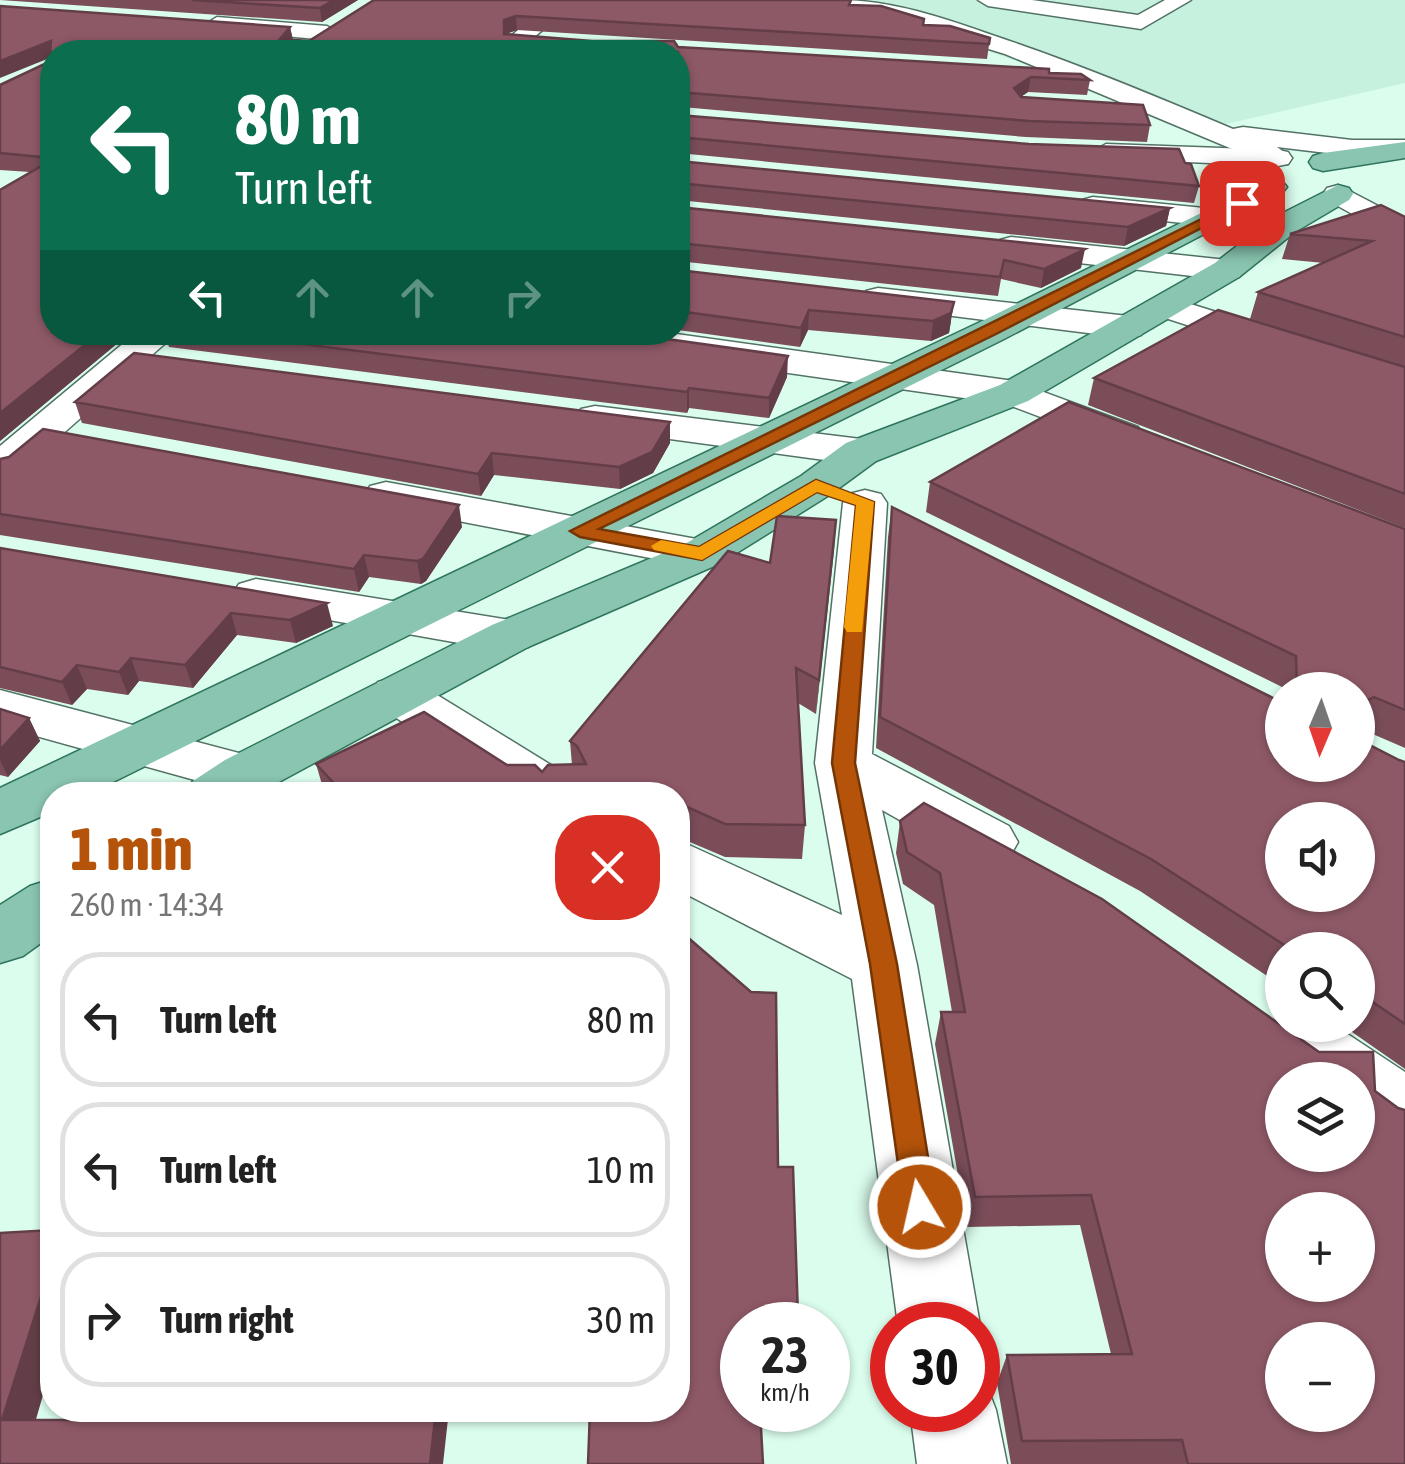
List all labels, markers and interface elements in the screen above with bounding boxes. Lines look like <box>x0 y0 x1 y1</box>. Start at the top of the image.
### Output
text: 80 m <box>235 79 361 159</box>
icon: left <box>70 80 200 210</box>
pin <box>1200 161 1285 246</box>
text: Turn left <box>235 162 373 214</box>
icon: arrive <box>1215 176 1270 231</box>
icon: left <box>180 270 235 325</box>
icon: ahead <box>285 270 340 325</box>
icon: ahead <box>390 270 445 325</box>
icon: right <box>495 270 550 325</box>
north arrow <box>1265 672 1375 782</box>
map controls <box>1265 672 1375 1432</box>
button: sound <box>1265 802 1375 912</box>
text: 1 min <box>70 814 193 883</box>
button: close <box>555 815 660 920</box>
text: 260 m · 14:34 <box>70 886 224 923</box>
button: search <box>1265 932 1375 1042</box>
icon: left <box>75 992 130 1047</box>
text: Turn left <box>160 998 276 1041</box>
text: 80 m <box>587 998 655 1041</box>
button: layers <box>1265 1062 1375 1172</box>
icon: left <box>75 1142 130 1197</box>
text: Turn left <box>160 1148 276 1191</box>
text: 10 m <box>587 1148 655 1191</box>
position arrow <box>868 1155 972 1259</box>
button: + <box>1265 1192 1375 1302</box>
icon: right <box>75 1292 130 1347</box>
text: Turn right <box>160 1298 294 1341</box>
text: 30 m <box>587 1298 655 1341</box>
speed limit sign: 30 <box>870 1302 1000 1432</box>
button: − <box>1265 1322 1375 1432</box>
text: 23 <box>761 1326 808 1384</box>
text: km/h <box>760 1378 810 1406</box>

